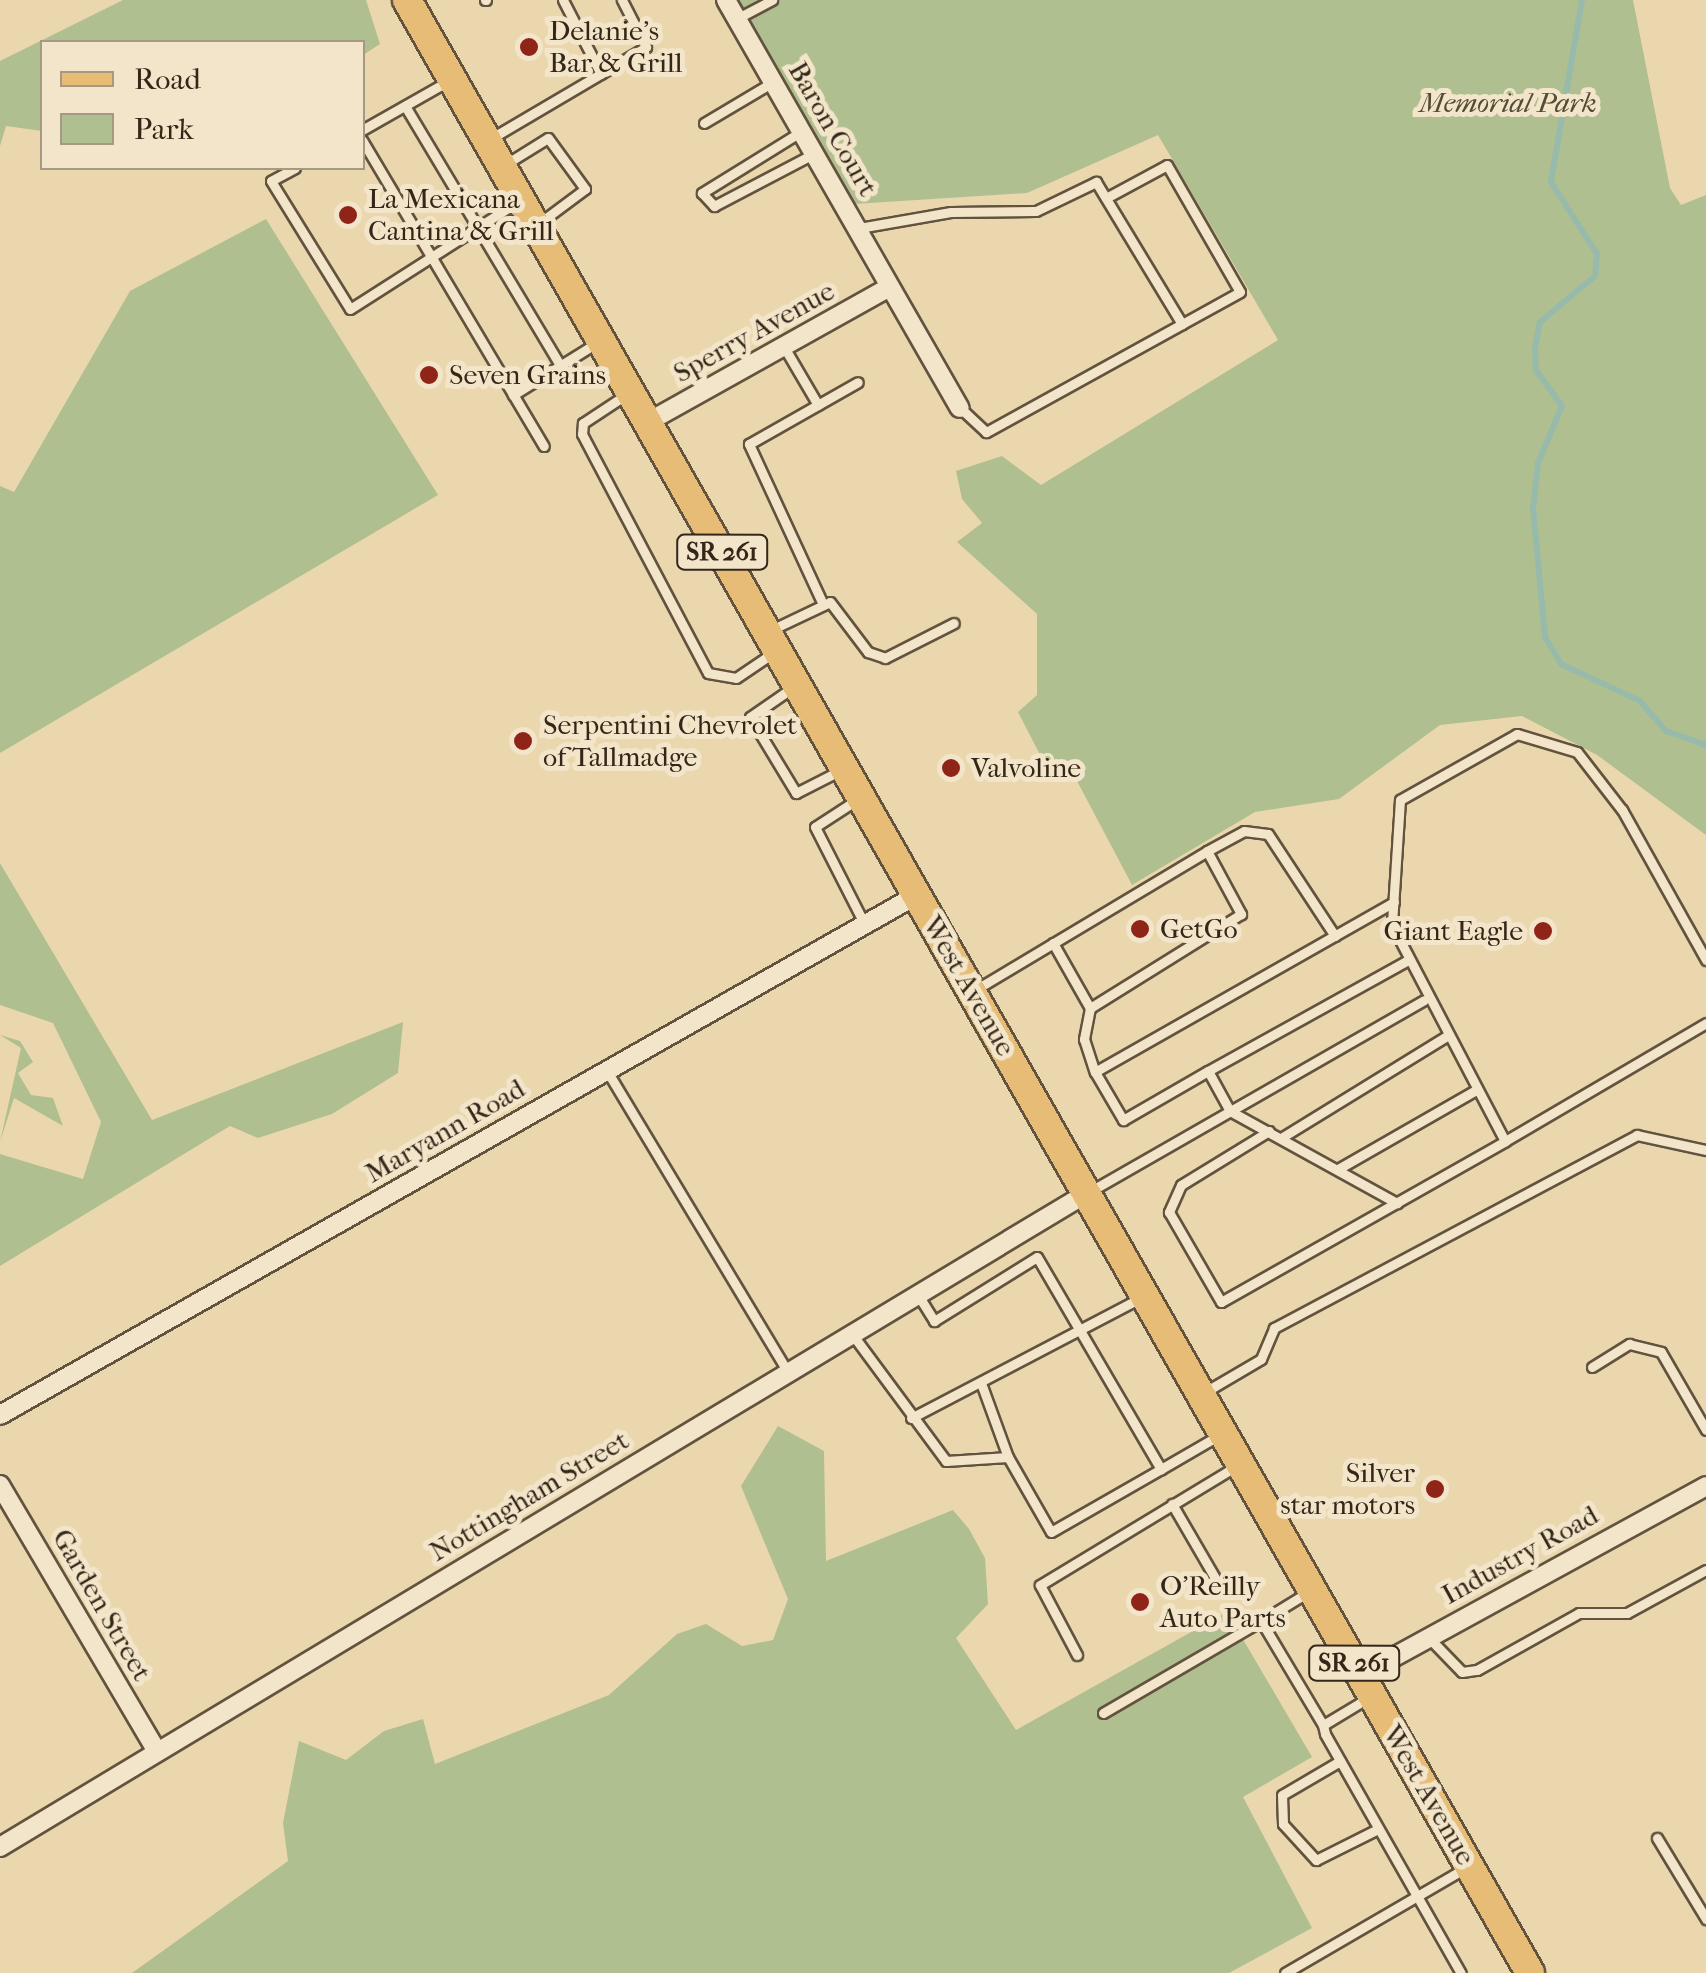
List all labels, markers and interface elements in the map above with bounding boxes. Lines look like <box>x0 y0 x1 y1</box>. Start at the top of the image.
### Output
place label: Delanie's Bar & Grill <box>549 14 683 80</box>
marker: Delanie's Bar & Grill <box>518 36 540 58</box>
legend <box>40 40 365 170</box>
street label: Baron Court <box>781 56 885 202</box>
text: Road <box>134 62 201 97</box>
park label: Memorial Park <box>1419 86 1597 120</box>
text: Park <box>134 112 194 147</box>
place label: La Mexicana Cantina & Grill <box>368 182 554 248</box>
marker: La Mexicana Cantina & Grill <box>337 204 359 226</box>
street label: Sperry Avenue <box>668 274 840 390</box>
place label: Seven Grains <box>449 358 606 392</box>
marker: Seven Grains <box>418 364 440 386</box>
road number: SR 261 <box>674 532 770 572</box>
place label: Serpentini Chevrolet of Tallmadge <box>543 708 797 774</box>
marker: Serpentini Chevrolet of Tallmadge <box>512 730 534 752</box>
place label: Valvoline <box>971 751 1081 785</box>
marker: Valvoline <box>940 757 962 779</box>
street label: West Avenue <box>915 910 1023 1062</box>
place label: GetGo <box>1160 912 1238 946</box>
place label: Giant Eagle <box>1384 914 1523 948</box>
marker: GetGo <box>1129 918 1151 940</box>
marker: Giant Eagle <box>1532 920 1554 942</box>
street label: Maryann Road <box>359 1072 531 1190</box>
street label: Nottingham Street <box>423 1423 635 1569</box>
place label: Silver star motors <box>1280 1456 1415 1522</box>
marker: Silver star motors <box>1424 1478 1446 1500</box>
street label: Industry Road <box>1436 1498 1604 1612</box>
street label: Garden Street <box>45 1523 159 1687</box>
place label: O'Reilly Auto Parts <box>1160 1569 1286 1635</box>
marker: O'Reilly Auto Parts <box>1129 1591 1151 1613</box>
road number: SR 261 <box>1306 1643 1402 1683</box>
street label: West Avenue <box>1375 1719 1483 1871</box>

